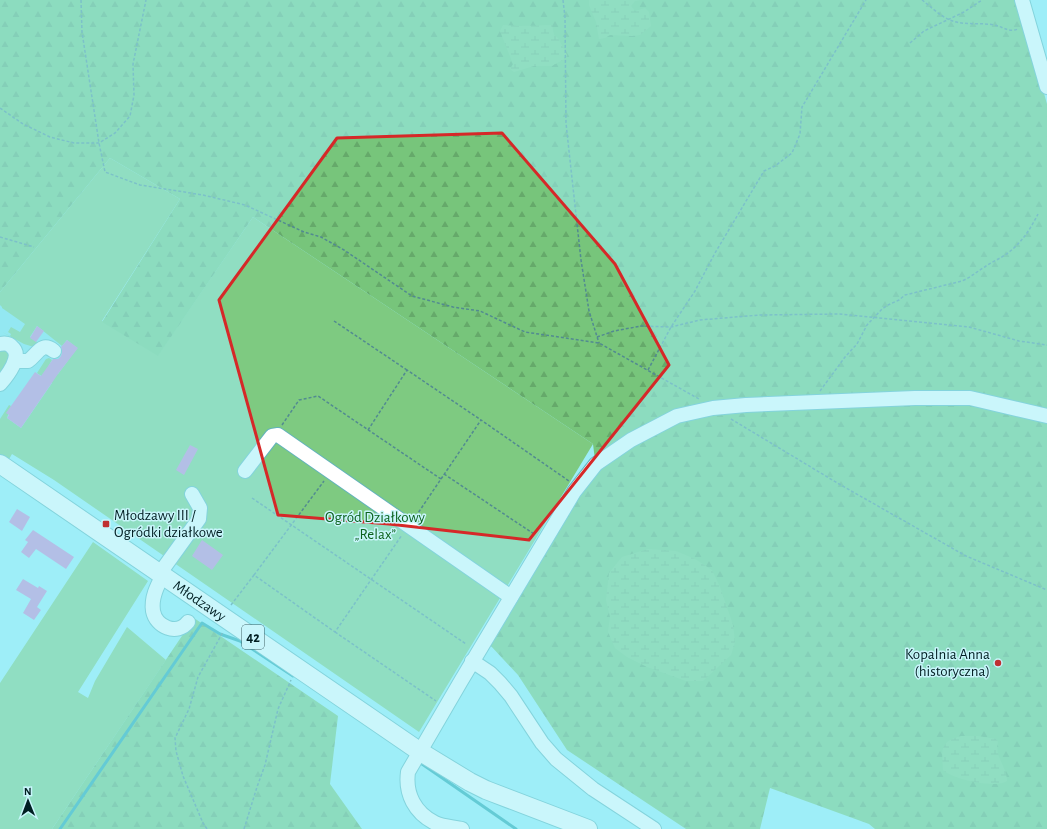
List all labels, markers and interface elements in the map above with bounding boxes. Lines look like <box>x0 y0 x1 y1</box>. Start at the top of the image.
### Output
place label: Młodzawy III / Ogródki działkowe <box>114 508 223 540</box>
park label: Ogród Działkowy „Relax” <box>325 510 426 542</box>
marker: Młodzawy III / Ogródki działkowe <box>101 519 111 529</box>
street label: Młodzawy <box>170 578 229 625</box>
road number: 42 <box>242 625 264 649</box>
place label: Kopalnia Anna (historyczna) <box>905 647 990 679</box>
marker: Kopalnia Anna (historyczna) <box>993 658 1003 668</box>
north arrow <box>8 781 48 821</box>
text: N <box>24 786 32 797</box>

